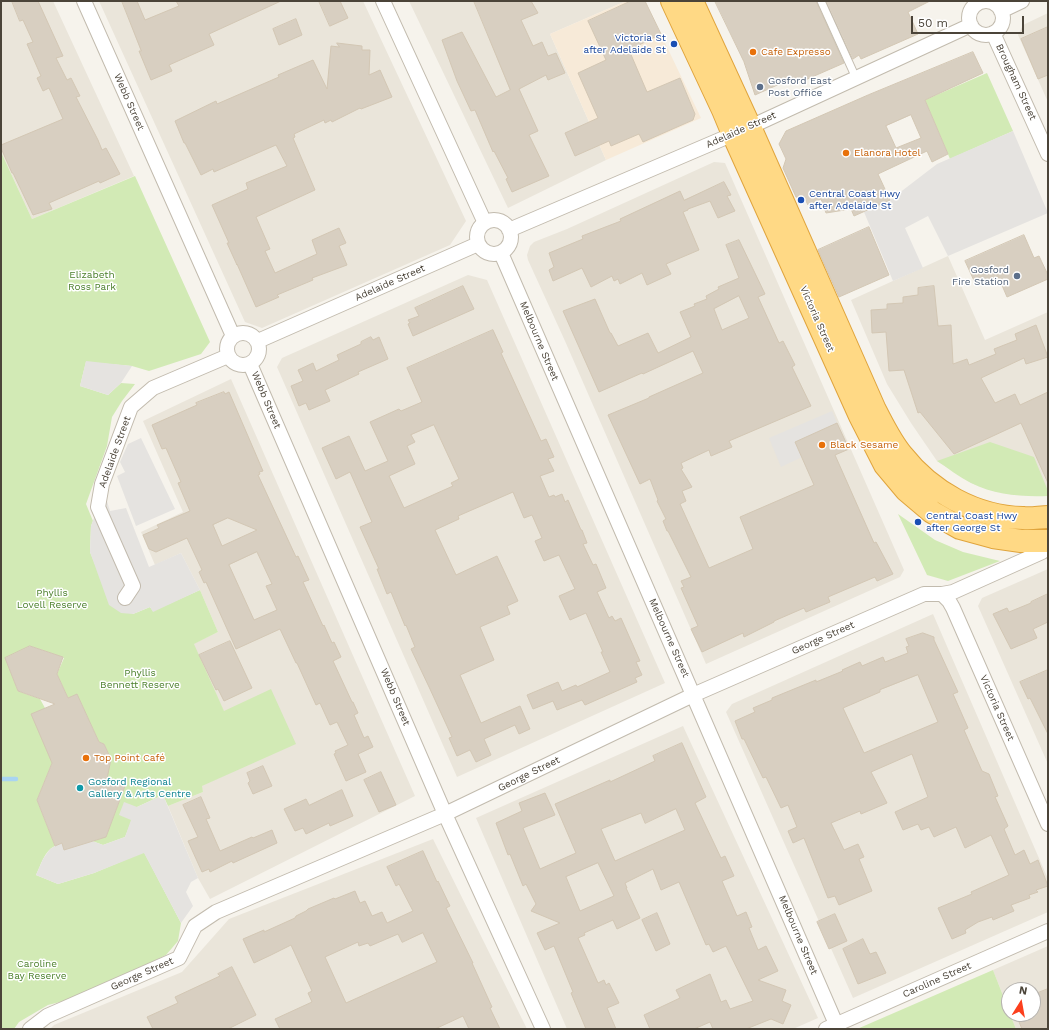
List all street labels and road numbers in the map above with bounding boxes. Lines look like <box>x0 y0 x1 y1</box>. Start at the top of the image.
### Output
street label: Brougham Street <box>993 42 1039 122</box>
street label: Webb Street <box>111 72 147 132</box>
street label: Adelaide Street <box>704 109 778 151</box>
street label: Adelaide Street <box>353 262 427 304</box>
street label: Victoria Street <box>797 284 837 354</box>
street label: Melbourne Street <box>517 299 561 383</box>
street label: Webb Street <box>249 370 283 430</box>
street label: Adelaide Street <box>96 414 134 490</box>
street label: Melbourne Street <box>646 597 692 679</box>
street label: George Street <box>790 619 856 657</box>
street label: Webb Street <box>378 667 412 727</box>
street label: Victoria Street <box>977 673 1017 743</box>
street label: George Street <box>496 754 562 794</box>
street label: Melbourne Street <box>776 893 820 977</box>
street label: George Street <box>109 955 175 993</box>
street label: Caroline Street <box>901 960 973 1000</box>

